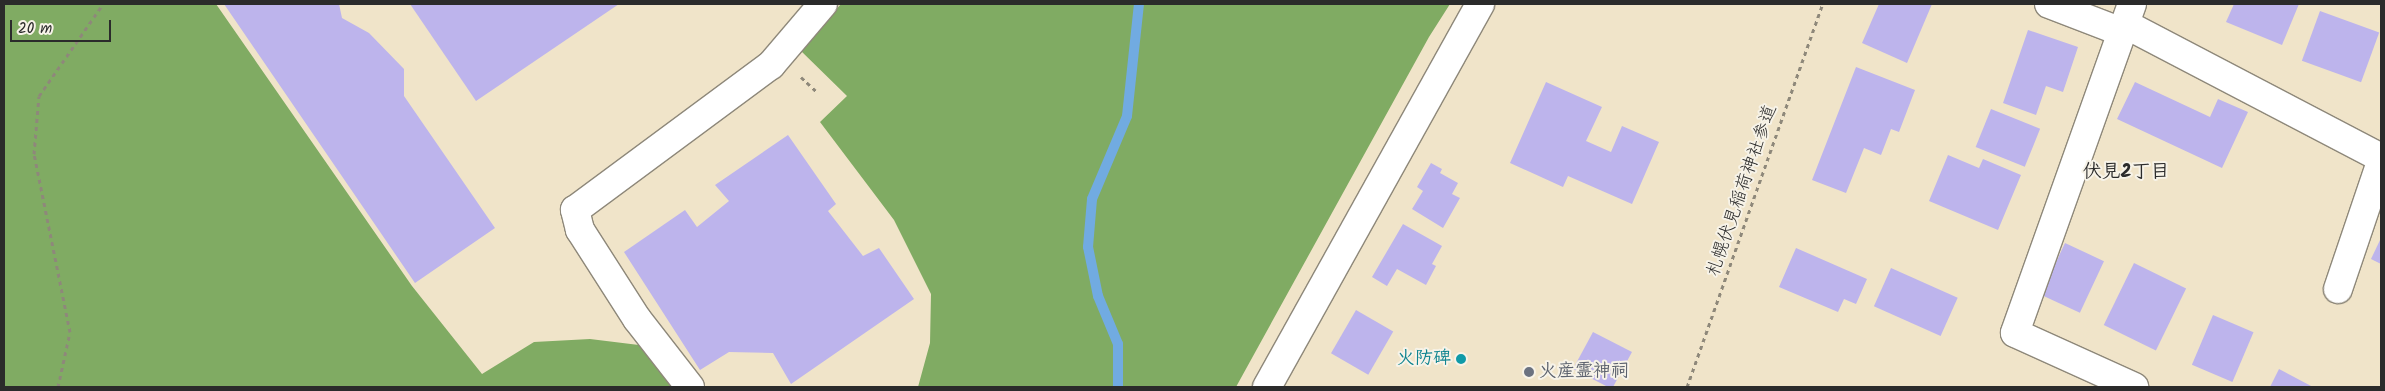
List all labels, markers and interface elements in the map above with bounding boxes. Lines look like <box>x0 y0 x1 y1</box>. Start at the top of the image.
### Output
scale bar <box>12 10 114 42</box>
text: 20 m <box>18 17 52 41</box>
street label: 札幌伏見稲荷神社参道 <box>1703 102 1783 280</box>
district label: 伏見2丁目 <box>2082 162 2170 184</box>
place label: 火防碑 <box>1397 348 1451 370</box>
marker: 火防碑 <box>1455 353 1467 365</box>
place label: 火産霊神祠 <box>1539 361 1629 383</box>
marker: 火産霊神祠 <box>1523 366 1535 378</box>

